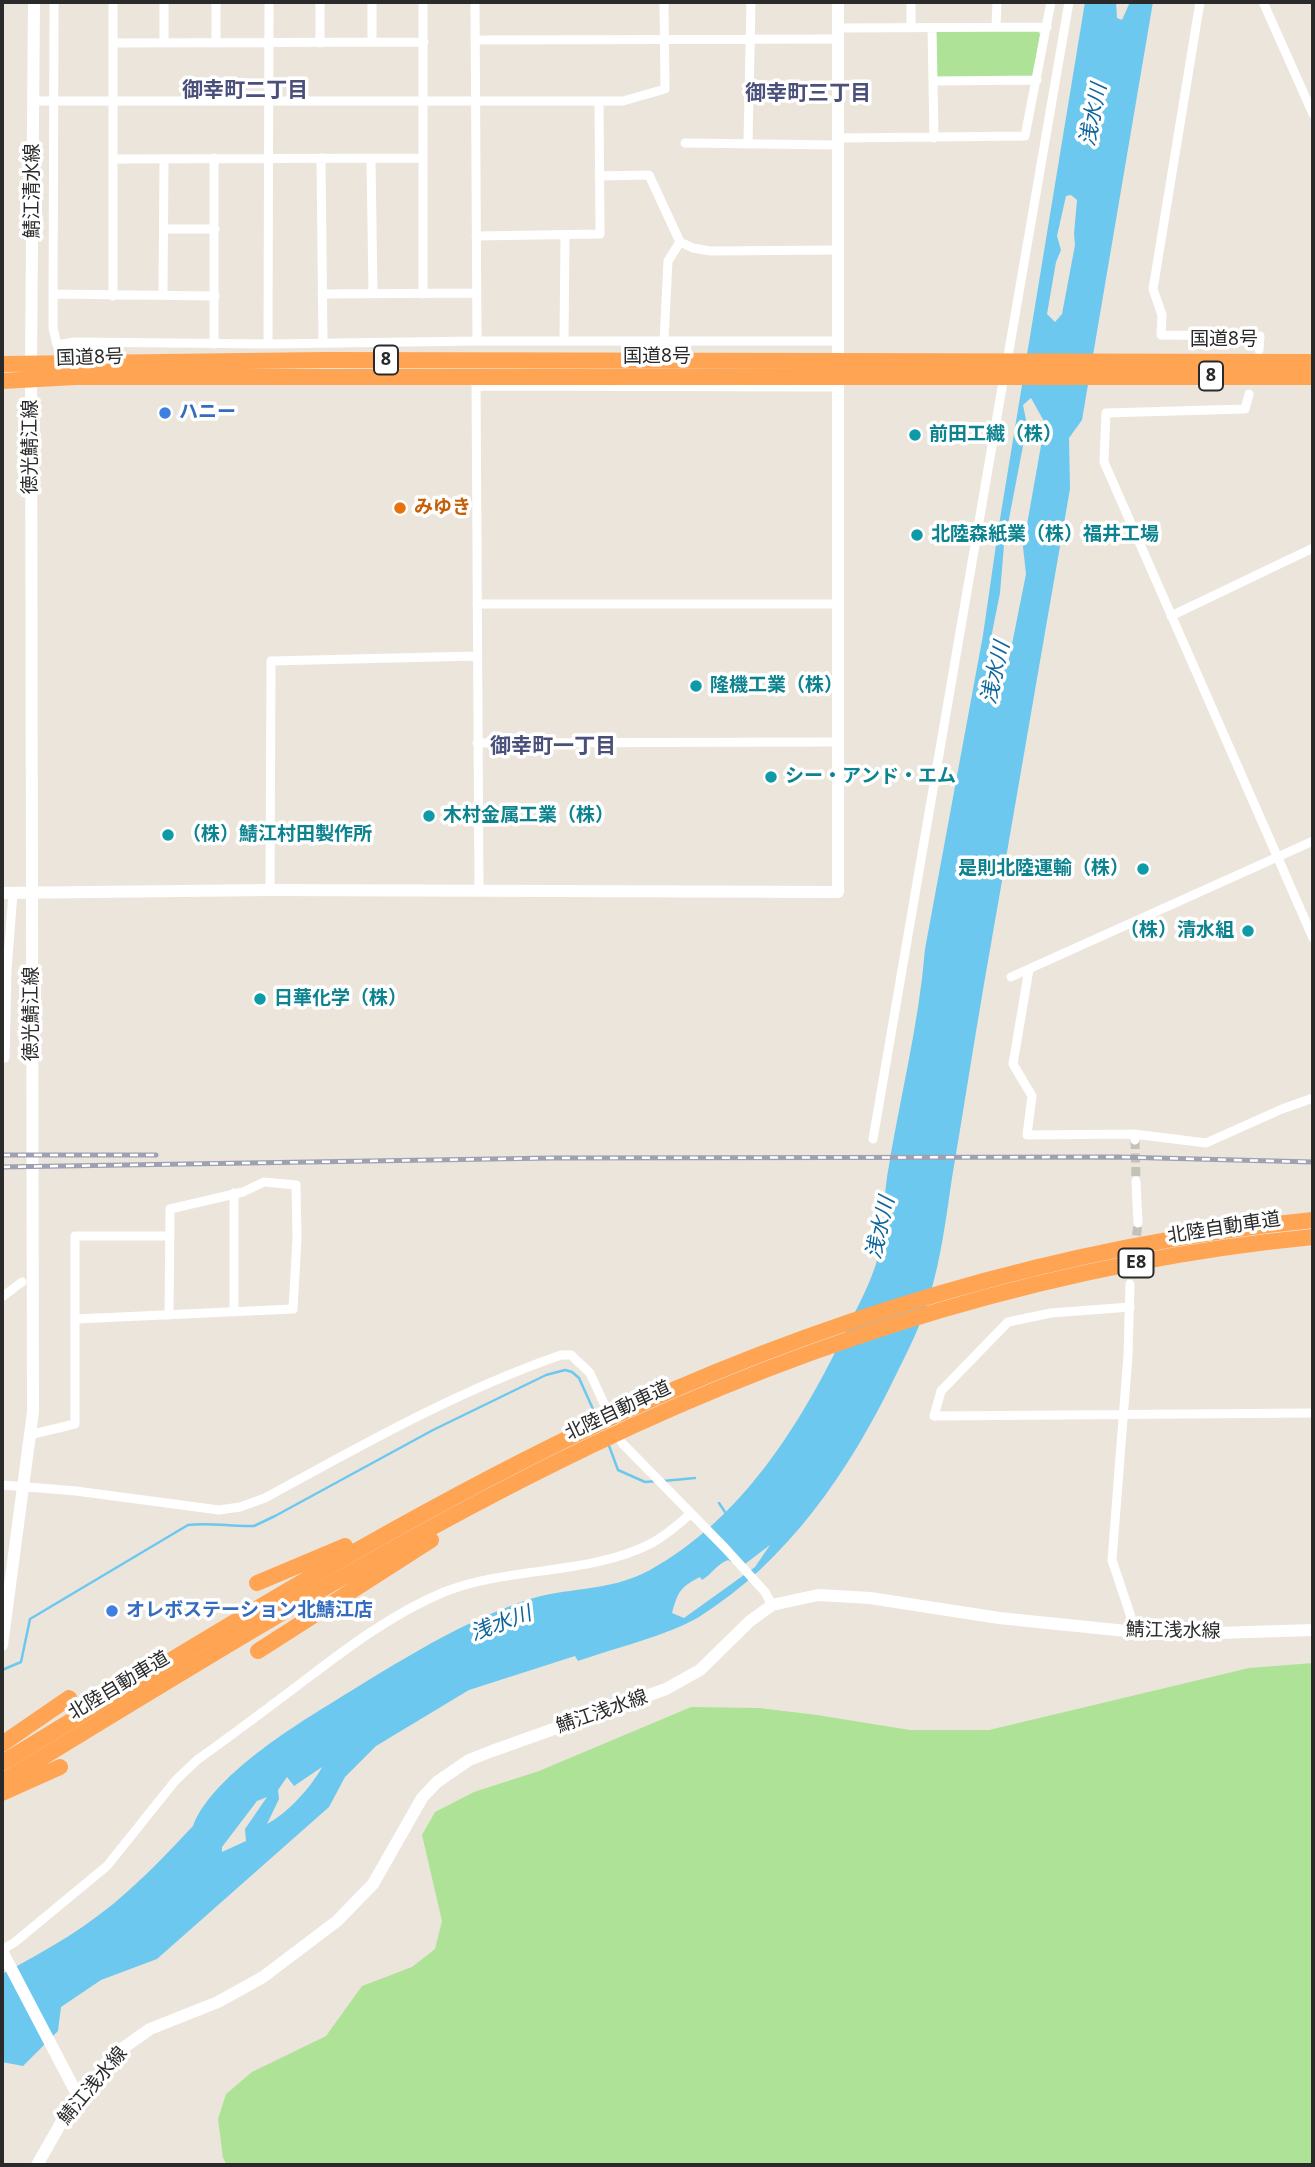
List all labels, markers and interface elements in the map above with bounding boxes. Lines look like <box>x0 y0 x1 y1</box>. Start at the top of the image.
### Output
district label: 御幸町二丁目 <box>182 78 308 104</box>
district label: 御幸町三丁目 <box>745 81 871 107</box>
water label: 浅水川 <box>1076 82 1112 148</box>
street label: 鯖江清水線 <box>22 144 44 238</box>
street label: 国道8号 <box>1190 329 1258 351</box>
street label: 国道8号 <box>56 345 124 371</box>
road number: 8 <box>374 346 398 374</box>
street label: 国道8号 <box>623 346 691 368</box>
road number: 8 <box>1199 362 1223 390</box>
street label: 徳光鯖江線 <box>20 400 42 494</box>
place label: ハニー <box>179 402 236 424</box>
marker: ハニー <box>157 405 173 421</box>
place label: 前田工繊（株） <box>929 424 1062 446</box>
marker: 前田工繊（株） <box>907 427 923 443</box>
place label: みゆき <box>414 497 471 519</box>
marker: みゆき <box>392 500 408 516</box>
place label: 北陸森紙業（株）福井工場 <box>931 524 1159 546</box>
marker: 北陸森紙業（株）福井工場 <box>909 527 925 543</box>
water label: 浅水川 <box>977 639 1015 707</box>
place label: 隆機工業（株） <box>710 675 843 697</box>
marker: 隆機工業（株） <box>688 678 704 694</box>
district label: 御幸町一丁目 <box>490 734 616 760</box>
place label: シー・アンド・エム <box>785 766 956 788</box>
marker: シー・アンド・エム <box>763 769 779 785</box>
place label: 木村金属工業（株） <box>443 805 614 827</box>
marker: 木村金属工業（株） <box>421 808 437 824</box>
place label: （株）鯖江村田製作所 <box>182 824 372 846</box>
marker: （株）鯖江村田製作所 <box>160 827 176 843</box>
place label: 是則北陸運輸（株） <box>958 858 1129 880</box>
marker: 是則北陸運輸（株） <box>1135 861 1151 877</box>
place label: （株）清水組 <box>1120 920 1234 942</box>
marker: （株）清水組 <box>1240 923 1256 939</box>
street label: 徳光鯖江線 <box>21 967 43 1061</box>
place label: 日華化学（株） <box>274 988 407 1010</box>
marker: 日華化学（株） <box>252 991 268 1007</box>
water label: 浅水川 <box>862 1194 900 1262</box>
street label: 北陸自動車道 <box>1166 1208 1282 1248</box>
road number: E8 <box>1118 1248 1154 1278</box>
street label: 北陸自動車道 <box>562 1377 674 1445</box>
place label: オレボステーション北鯖江店 <box>126 1600 373 1622</box>
water label: 浅水川 <box>467 1601 535 1647</box>
marker: オレボステーション北鯖江店 <box>104 1603 120 1619</box>
street label: 鯖江浅水線 <box>1125 1619 1221 1643</box>
street label: 北陸自動車道 <box>64 1647 174 1725</box>
street label: 鯖江浅水線 <box>553 1686 651 1738</box>
street label: 鯖江浅水線 <box>54 2042 132 2130</box>

